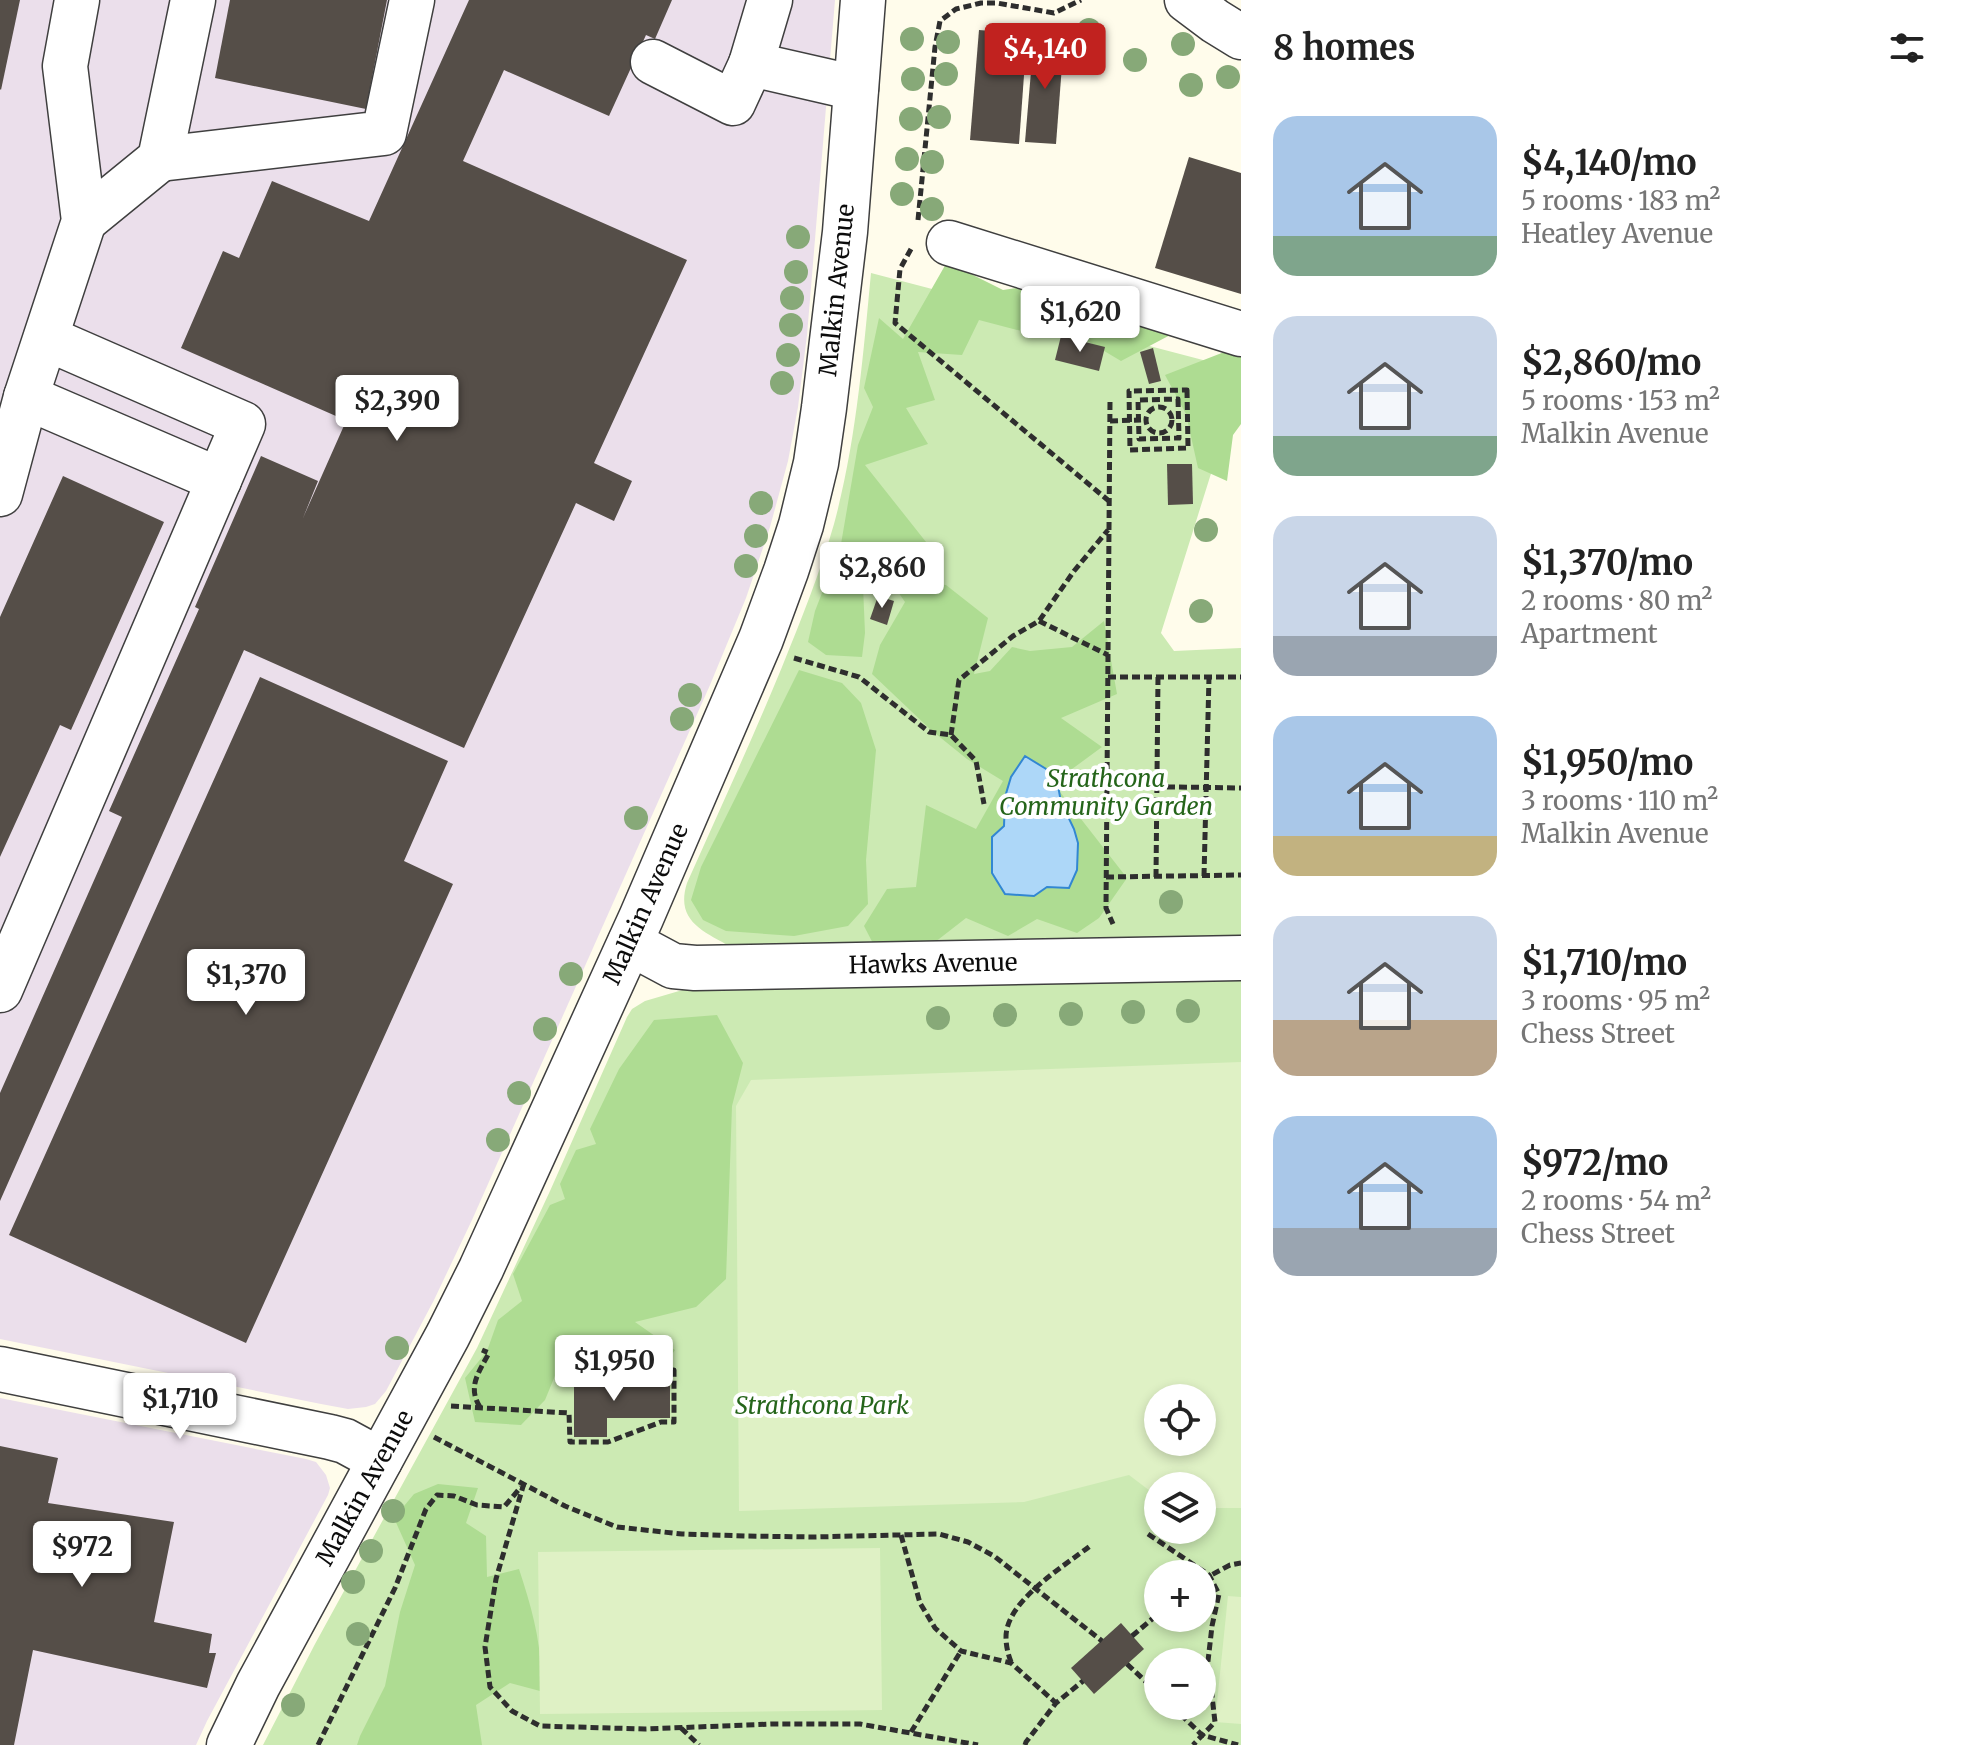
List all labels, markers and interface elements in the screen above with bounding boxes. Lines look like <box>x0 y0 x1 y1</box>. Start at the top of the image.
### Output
pin: $4,140 <box>980 23 1110 91</box>
icon: filters <box>1885 26 1929 70</box>
text: 8 homes <box>1273 27 1415 69</box>
text: $4,140 <box>1003 32 1087 65</box>
text: $4,140/mo <box>1521 142 1697 184</box>
icon: home <box>1337 148 1433 244</box>
text: 5 rooms · 183 m² <box>1521 184 1720 217</box>
street label: Malkin Avenue <box>812 202 861 378</box>
text: Heatley Avenue <box>1521 217 1713 250</box>
pin: $1,620 <box>1015 286 1145 354</box>
text: $1,620 <box>1039 295 1121 328</box>
text: $2,860/mo <box>1521 342 1701 384</box>
icon: home <box>1337 348 1433 444</box>
pin: $2,390 <box>332 375 462 443</box>
text: $2,390 <box>354 384 440 417</box>
text: 5 rooms · 153 m² <box>1521 384 1720 417</box>
text: Malkin Avenue <box>1521 417 1709 450</box>
pin: $2,860 <box>817 542 947 610</box>
text: $1,370/mo <box>1521 542 1693 584</box>
icon: home <box>1337 548 1433 644</box>
text: $2,860 <box>838 551 926 584</box>
text: 2 rooms · 80 m² <box>1521 584 1712 617</box>
text: Apartment <box>1521 617 1658 650</box>
text: $1,950/mo <box>1521 742 1693 784</box>
icon: home <box>1337 748 1433 844</box>
park label: Strathcona Community Garden <box>999 763 1213 822</box>
text: 3 rooms · 110 m² <box>1521 784 1718 817</box>
text: Malkin Avenue <box>1521 817 1709 850</box>
street label: Malkin Avenue <box>596 818 695 989</box>
text: $1,710/mo <box>1521 942 1687 984</box>
street label: Hawks Avenue <box>848 947 1018 980</box>
icon: home <box>1337 948 1433 1044</box>
pin: $1,370 <box>181 949 311 1017</box>
text: $1,370 <box>205 958 287 991</box>
text: 3 rooms · 95 m² <box>1521 984 1710 1017</box>
text: Chess Street <box>1521 1017 1675 1050</box>
text: $972/mo <box>1521 1142 1668 1184</box>
icon: home <box>1337 1148 1433 1244</box>
text: 2 rooms · 54 m² <box>1521 1184 1711 1217</box>
text: Chess Street <box>1521 1217 1675 1250</box>
pin: $1,950 <box>549 1335 679 1403</box>
text: $1,950 <box>573 1344 655 1377</box>
pin: $1,710 <box>115 1373 245 1441</box>
text: $1,710 <box>141 1382 219 1415</box>
map controls <box>1144 1384 1216 1720</box>
button: locate <box>1144 1384 1216 1456</box>
park label: Strathcona Park <box>735 1390 909 1421</box>
street label: Malkin Avenue <box>309 1405 420 1571</box>
button: layers <box>1144 1472 1216 1544</box>
pin: $972 <box>35 1521 129 1589</box>
text: $972 <box>51 1530 113 1563</box>
button: + <box>1144 1560 1216 1632</box>
button: − <box>1144 1648 1216 1720</box>

